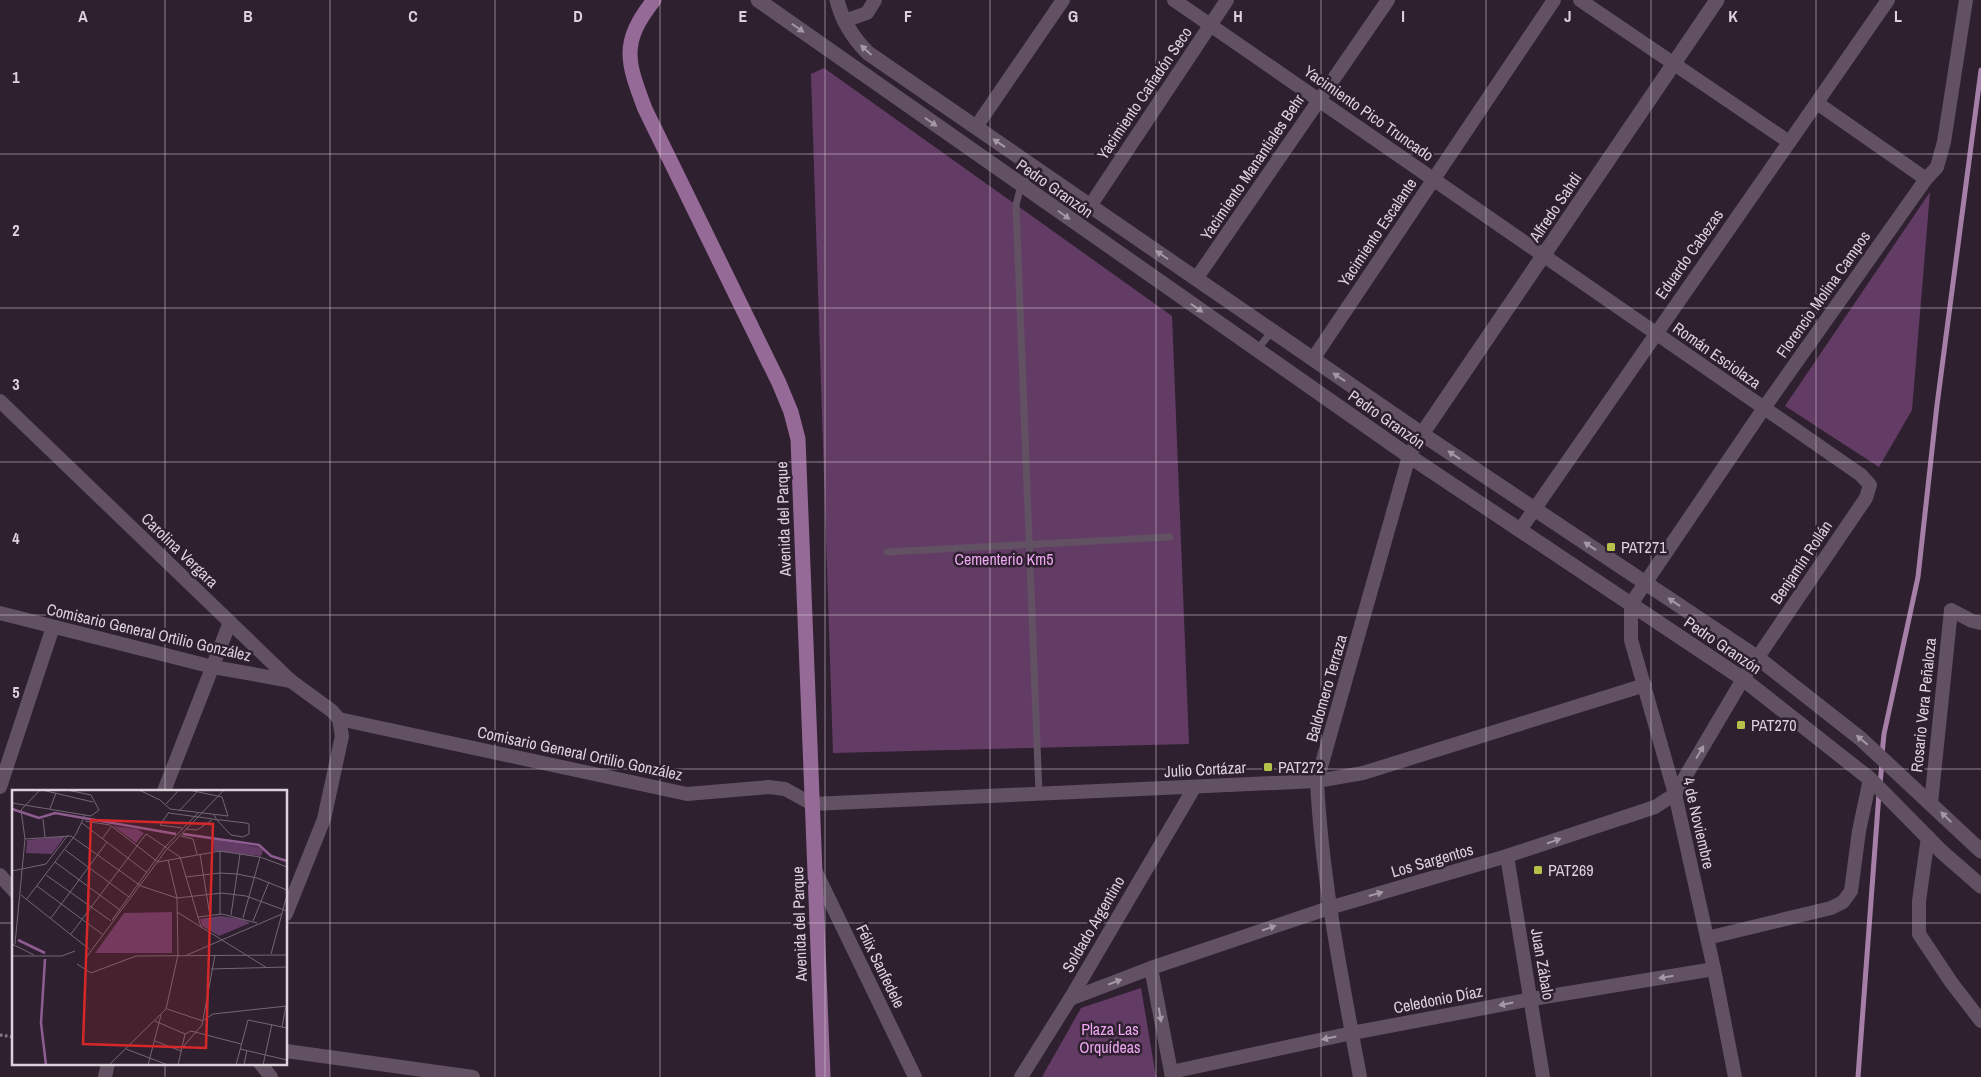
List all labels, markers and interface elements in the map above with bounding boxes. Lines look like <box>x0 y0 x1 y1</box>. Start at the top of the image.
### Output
text: A <box>78 5 88 27</box>
text: B <box>243 5 253 27</box>
text: C <box>408 5 418 27</box>
text: D <box>573 5 583 27</box>
text: E <box>739 5 748 27</box>
text: F <box>904 5 912 27</box>
text: G <box>1068 5 1078 27</box>
text: H <box>1233 5 1243 27</box>
text: I <box>1401 5 1405 27</box>
text: J <box>1564 5 1572 27</box>
text: K <box>1728 5 1738 27</box>
text: L <box>1894 5 1902 27</box>
street label: Yacimiento Cañadón Seco <box>1091 22 1197 164</box>
one-way arrow <box>791 23 805 33</box>
one-way arrow <box>860 44 872 56</box>
street label: Yacimiento Pico Truncado <box>1300 60 1438 166</box>
text: 1 <box>12 66 20 88</box>
street label: Yacimiento Manantiales Behr <box>1195 89 1310 244</box>
one-way arrow <box>924 117 937 127</box>
one-way arrow <box>992 138 1006 148</box>
street label: Pedro Granzón <box>1012 153 1098 223</box>
street label: Alfredo Sahdi <box>1523 168 1586 247</box>
street label: Yacimiento Escalante <box>1332 173 1422 291</box>
street label: Eduardo Cabezas <box>1650 205 1728 303</box>
one-way arrow <box>1057 210 1070 220</box>
text: 2 <box>12 219 20 241</box>
street label: Florencio Molina Campos <box>1771 226 1875 362</box>
one-way arrow <box>1155 250 1168 260</box>
one-way arrow <box>1190 303 1204 313</box>
street label: Román Esciolaza <box>1669 316 1766 394</box>
one-way arrow <box>1332 372 1346 382</box>
text: 3 <box>12 373 20 395</box>
street label: Pedro Granzón <box>1344 384 1430 454</box>
one-way arrow <box>1448 451 1461 460</box>
street label: Avenida del Parque <box>770 461 796 578</box>
street label: Carolina Vergara <box>137 508 224 593</box>
street label: Benjamín Rollán <box>1765 516 1837 608</box>
text: 4 <box>12 527 20 549</box>
place label: PAT271 <box>1621 536 1667 558</box>
one-way arrow <box>1583 541 1596 550</box>
marker: PAT271 <box>1605 541 1617 553</box>
park label: Cementerio Km5 <box>954 548 1054 570</box>
one-way arrow <box>1667 597 1680 607</box>
street label: Comisario General Ortilio González <box>45 598 254 666</box>
street label: Pedro Granzón <box>1680 611 1766 679</box>
street label: Baldomero Terraza <box>1300 631 1352 744</box>
street label: Rosario Vera Peñaloza <box>1905 636 1941 773</box>
text: 5 <box>12 681 20 703</box>
place label: PAT270 <box>1751 714 1797 736</box>
marker: PAT270 <box>1735 719 1747 731</box>
street label: Comisario General Ortilio González <box>475 720 685 786</box>
one-way arrow <box>1855 734 1868 745</box>
one-way arrow <box>1695 745 1704 758</box>
street label: Julio Cortázar <box>1164 756 1247 782</box>
place label: PAT272 <box>1278 756 1324 778</box>
marker: PAT272 <box>1262 761 1274 773</box>
street label: 4 de Noviembre <box>1678 775 1720 871</box>
inset map <box>12 790 288 1064</box>
one-way arrow <box>1940 811 1952 823</box>
one-way arrow <box>1546 837 1561 844</box>
street label: Los Sargentos <box>1388 838 1476 882</box>
place label: PAT269 <box>1548 859 1594 881</box>
marker: PAT269 <box>1532 864 1544 876</box>
street label: Avenida del Parque <box>786 866 812 983</box>
street label: Soldado Argentino <box>1056 872 1130 976</box>
one-way arrow <box>1368 890 1383 898</box>
street label: Félix Sanfedele <box>851 920 911 1012</box>
one-way arrow <box>1261 924 1276 931</box>
street label: Juan Zábalo <box>1526 927 1560 1001</box>
one-way arrow <box>1658 973 1674 981</box>
one-way arrow <box>1108 977 1123 985</box>
street label: Celedonio Díaz <box>1392 979 1485 1018</box>
one-way arrow <box>1498 1000 1513 1008</box>
one-way arrow <box>1157 1008 1165 1024</box>
park label: Plaza Las Orquídeas <box>1079 1018 1141 1058</box>
one-way arrow <box>1321 1034 1336 1042</box>

